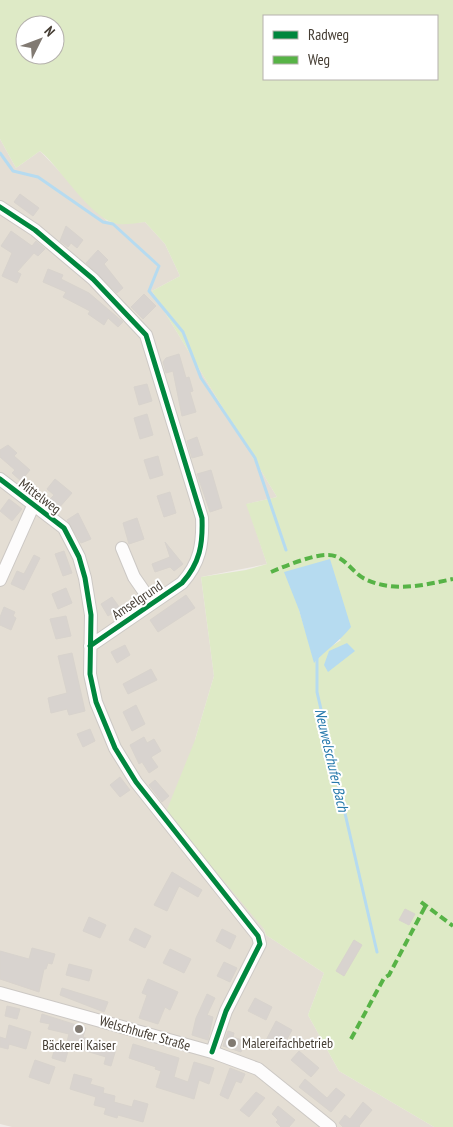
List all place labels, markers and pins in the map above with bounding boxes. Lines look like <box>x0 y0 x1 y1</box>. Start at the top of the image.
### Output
marker: Bäckerei Kaiser <box>73 1023 85 1035</box>
place label: Malereifachbetrieb <box>242 1034 333 1052</box>
place label: Bäckerei Kaiser <box>42 1036 116 1054</box>
marker: Malereifachbetrieb <box>226 1037 238 1049</box>

